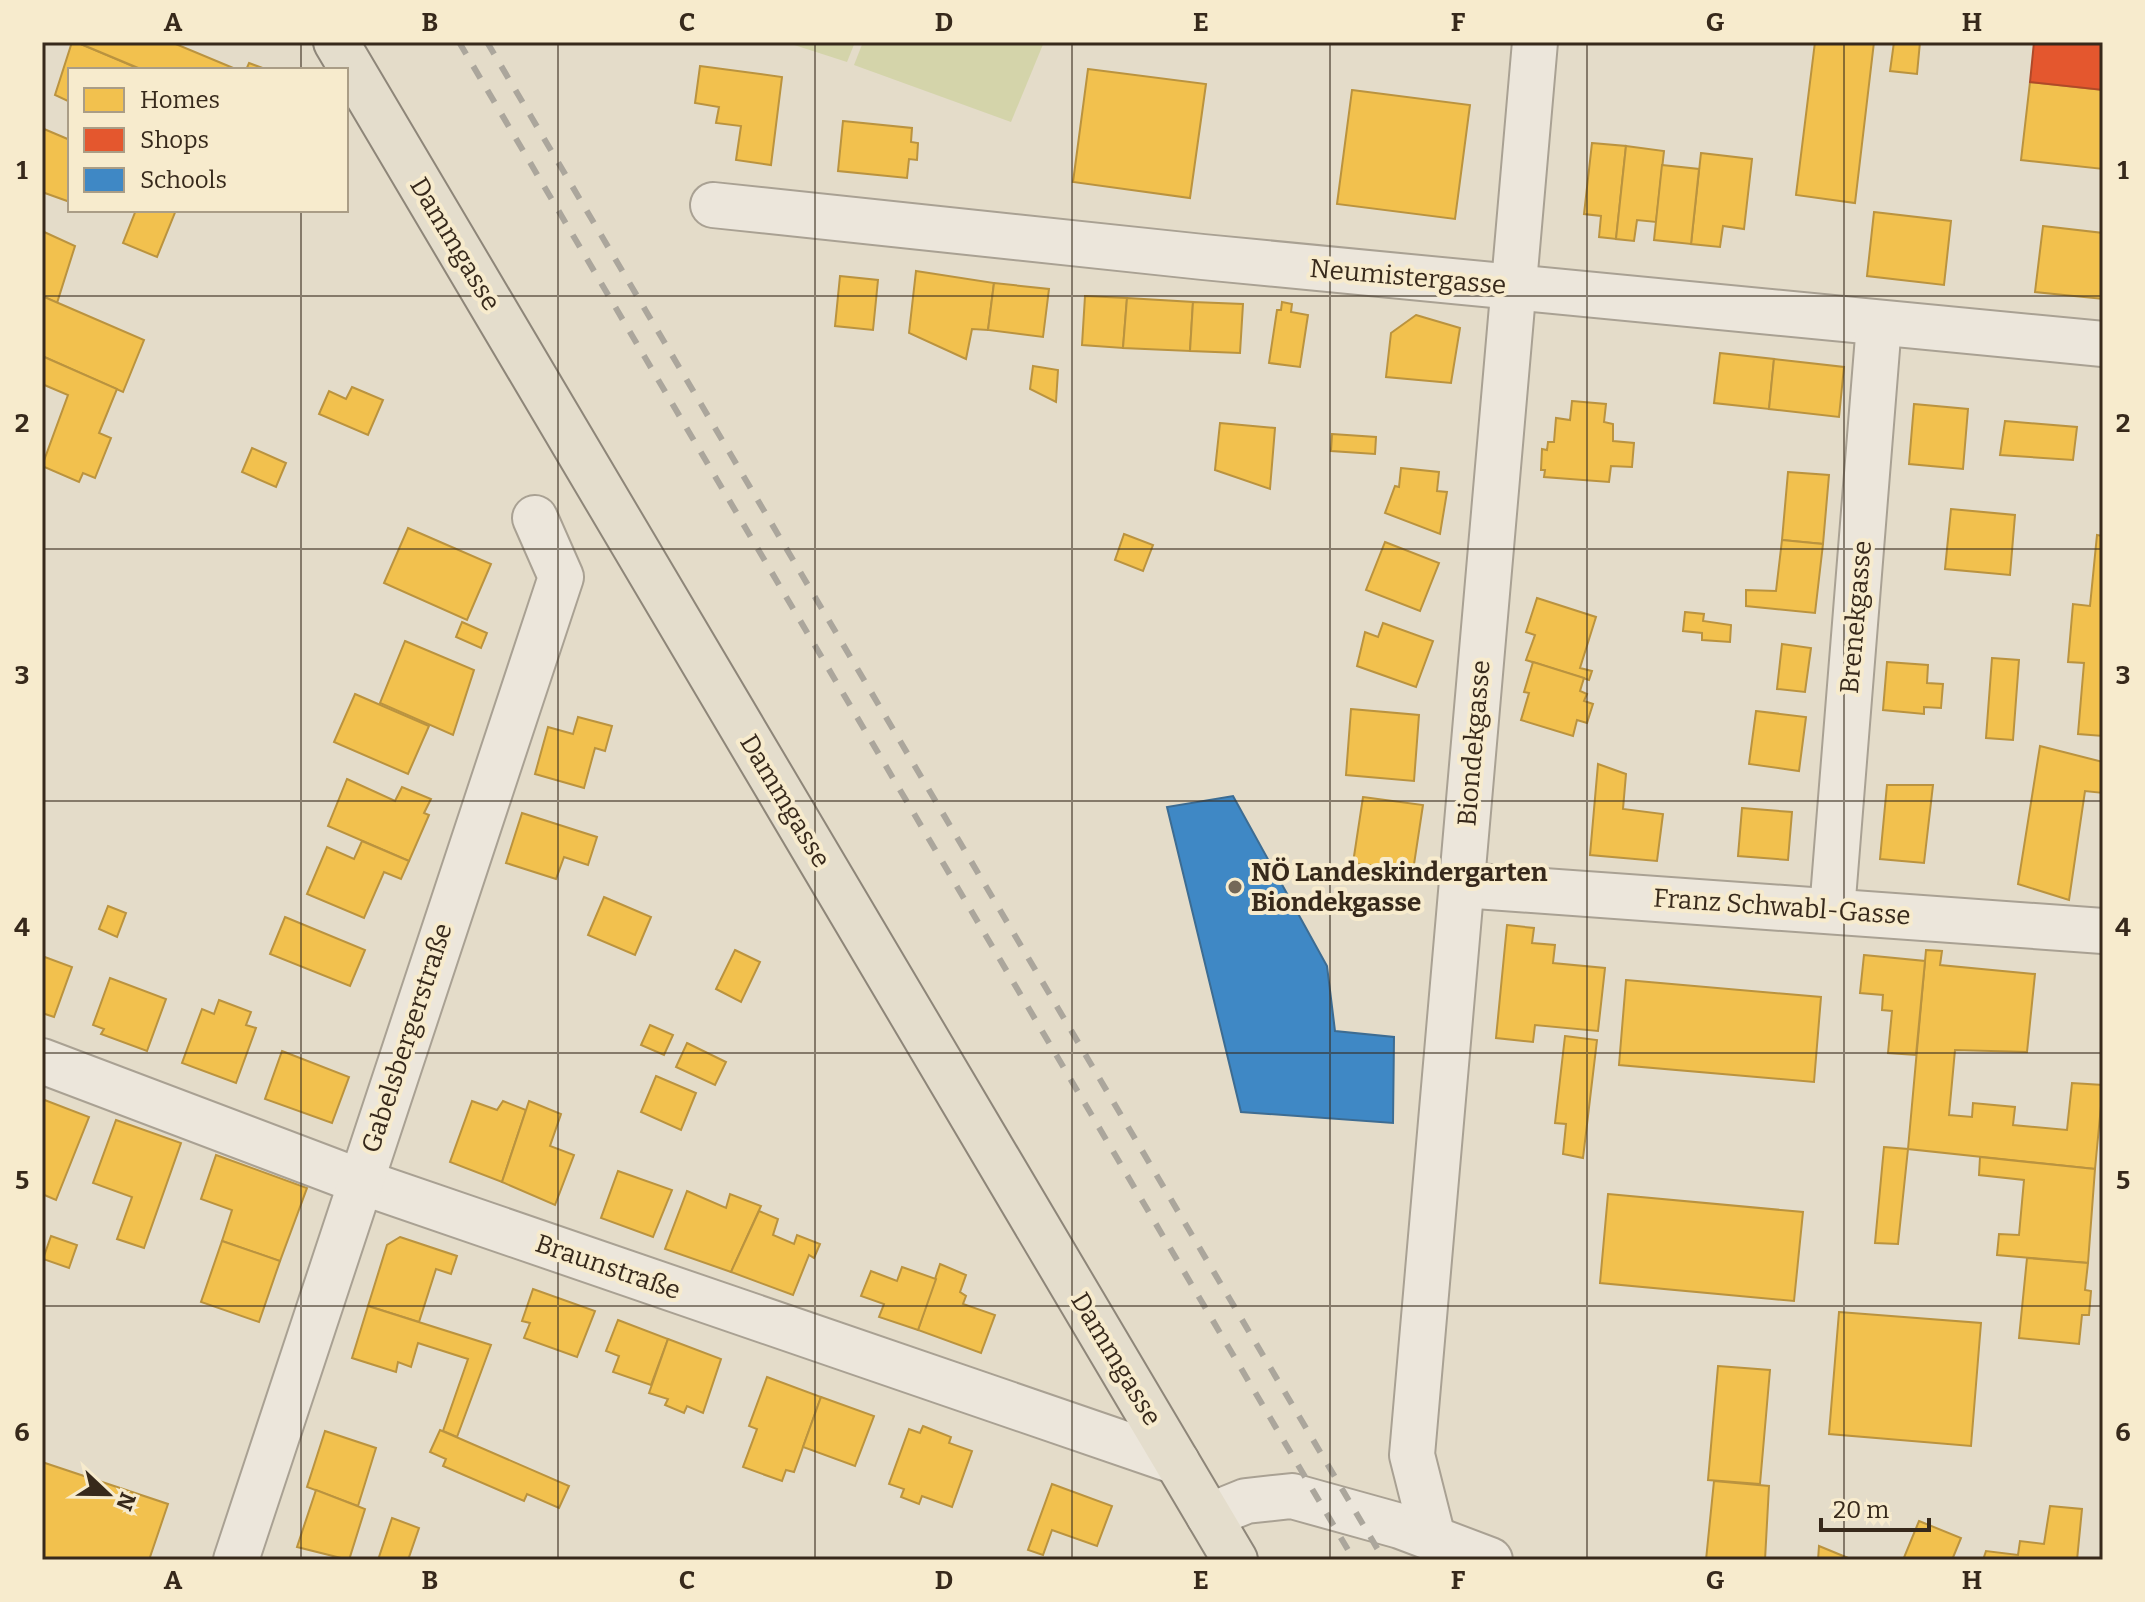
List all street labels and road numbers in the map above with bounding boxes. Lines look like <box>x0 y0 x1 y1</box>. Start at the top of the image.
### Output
street label: Dammgasse <box>403 172 507 316</box>
street label: Neumistergasse <box>1308 253 1508 301</box>
street label: Brenekgasse <box>1834 539 1878 695</box>
street label: Biondekgasse <box>1451 659 1497 827</box>
street label: Dammgasse <box>733 729 837 873</box>
street label: Franz Schwabl-Gasse <box>1652 883 1912 931</box>
street label: Gabelsbergerstraße <box>355 919 459 1157</box>
street label: Braunstraße <box>531 1228 685 1306</box>
street label: Dammgasse <box>1064 1287 1168 1431</box>

